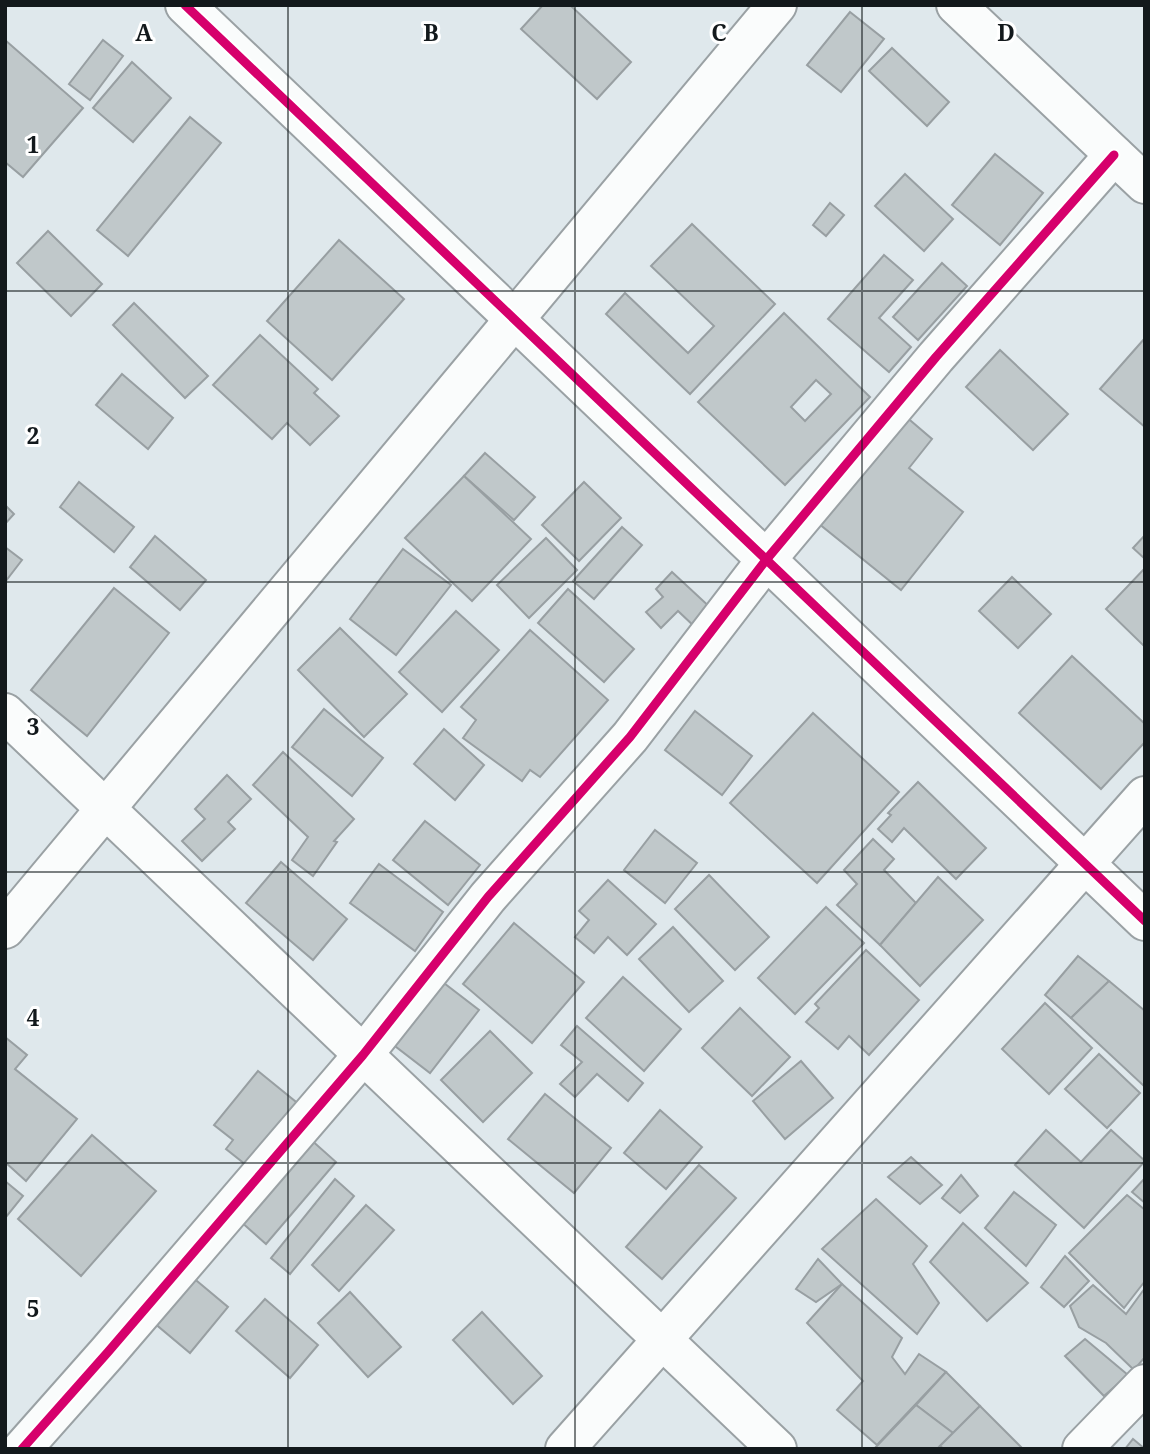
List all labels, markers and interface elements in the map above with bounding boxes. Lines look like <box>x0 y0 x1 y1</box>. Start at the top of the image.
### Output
text: A <box>135 16 153 48</box>
text: B <box>423 16 439 48</box>
text: C <box>711 16 727 48</box>
text: D <box>997 16 1015 48</box>
text: 1 <box>27 128 40 160</box>
text: 2 <box>27 419 40 451</box>
text: 3 <box>27 710 40 742</box>
text: 4 <box>27 1001 40 1033</box>
text: 5 <box>27 1292 40 1324</box>

